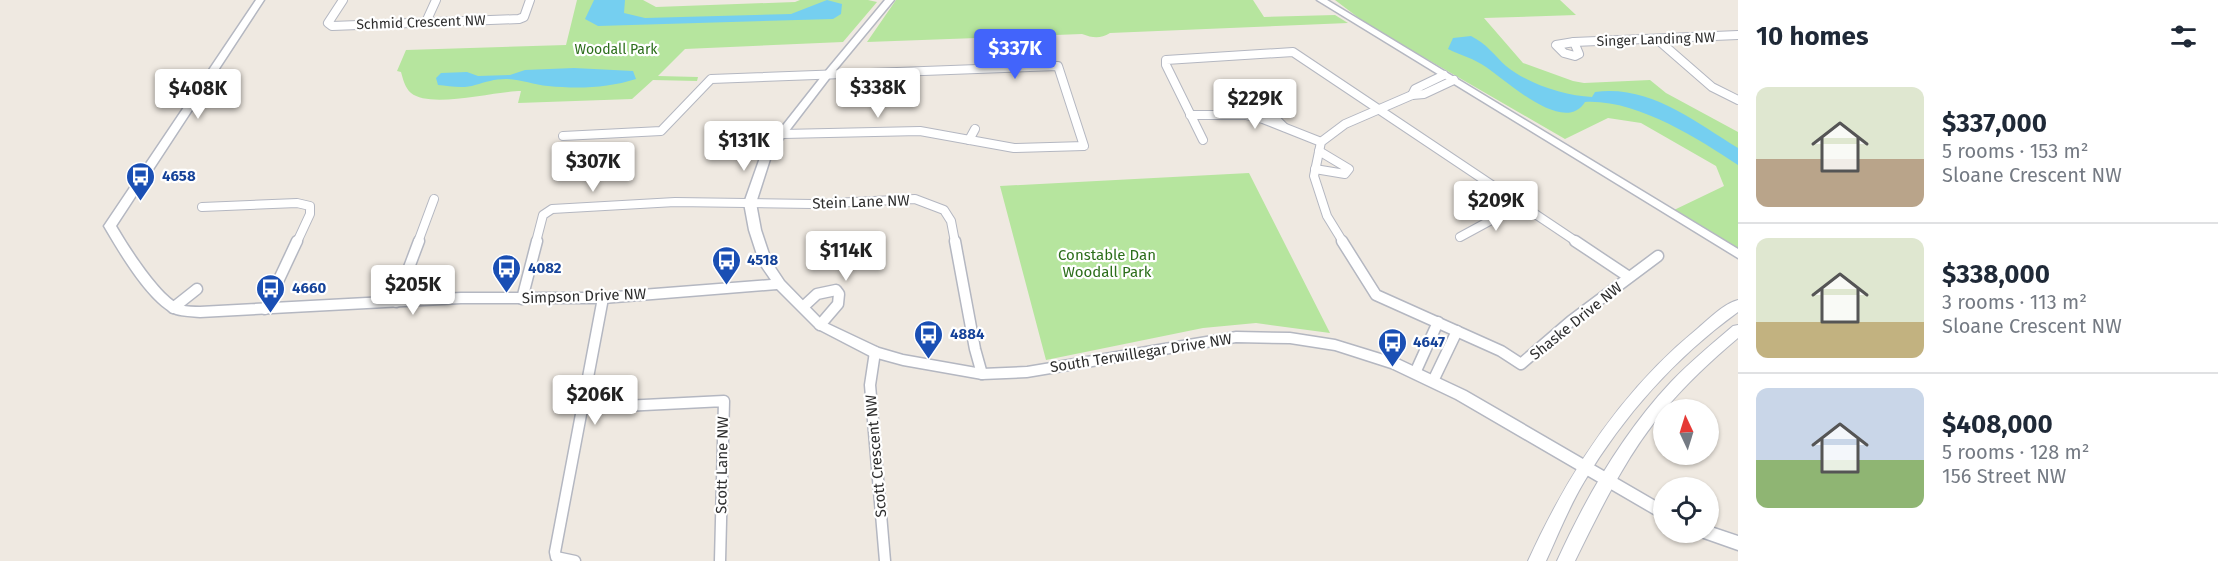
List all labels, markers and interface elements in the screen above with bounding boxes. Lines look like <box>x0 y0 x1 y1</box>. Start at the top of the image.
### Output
street label: Schmid Crescent NW <box>356 12 486 33</box>
icon: filters <box>2167 20 2200 53</box>
text: 10 homes <box>1756 21 1869 52</box>
pin: $337K <box>973 29 1057 80</box>
street label: Singer Landing NW <box>1596 29 1716 50</box>
text: $337K <box>988 36 1042 60</box>
park label: Woodall Park <box>574 41 658 58</box>
pin: $338K <box>836 68 920 119</box>
pin: $408K <box>156 69 240 120</box>
text: $338K <box>850 75 906 99</box>
text: $408K <box>169 76 227 100</box>
pin: $229K <box>1213 79 1297 130</box>
text: $229K <box>1227 86 1283 110</box>
text: $337,000 <box>1942 108 2047 139</box>
icon: home <box>1804 111 1876 183</box>
pin: $131K <box>702 121 786 172</box>
text: $131K <box>718 128 770 152</box>
text: 5 rooms · 153 m² <box>1942 139 2089 163</box>
pin: $307K <box>551 142 635 193</box>
text: $307K <box>566 149 620 173</box>
bus stop icon: 4658 <box>125 160 157 202</box>
text: Sloane Crescent NW <box>1942 163 2122 187</box>
place label: 4658 <box>162 167 196 185</box>
pin: $209K <box>1454 181 1538 232</box>
text: $209K <box>1468 188 1524 212</box>
street label: Stein Lane NW <box>812 191 911 213</box>
pin: $114K <box>804 231 888 282</box>
text: $114K <box>820 238 872 262</box>
bus stop icon: 4518 <box>710 244 742 286</box>
park label: Constable Dan Woodall Park <box>1058 246 1156 281</box>
place label: 4518 <box>747 251 778 269</box>
bus stop icon: 4082 <box>491 252 523 294</box>
place label: 4082 <box>528 259 562 277</box>
text: $338,000 <box>1942 259 2050 290</box>
icon: home <box>1804 262 1876 334</box>
pin: $205K <box>371 265 455 316</box>
bus stop icon: 4660 <box>255 272 287 314</box>
text: $205K <box>385 272 441 296</box>
street label: Shaske Drive NW <box>1526 278 1626 364</box>
place label: 4660 <box>292 279 326 297</box>
street label: Simpson Drive NW <box>521 285 647 307</box>
text: 3 rooms · 113 m² <box>1942 290 2087 314</box>
text: Sloane Crescent NW <box>1942 314 2122 338</box>
bus stop icon: 4884 <box>913 318 945 360</box>
place label: 4884 <box>950 325 985 343</box>
bus stop icon: 4647 <box>1376 326 1408 368</box>
street label: South Terwillegar Drive NW <box>1049 330 1234 376</box>
place label: 4647 <box>1413 333 1445 351</box>
pin: $206K <box>553 375 637 426</box>
text: $206K <box>567 382 623 406</box>
street label: Scott Crescent NW <box>862 393 890 518</box>
north arrow <box>1653 399 1719 465</box>
map controls <box>1653 399 1719 543</box>
text: $408,000 <box>1942 409 2053 440</box>
icon: home <box>1804 412 1876 484</box>
street label: Scott Lane NW <box>712 415 732 514</box>
text: 5 rooms · 128 m² <box>1942 440 2090 464</box>
text: 156 Street NW <box>1942 464 2066 488</box>
button: locate <box>1653 477 1719 543</box>

